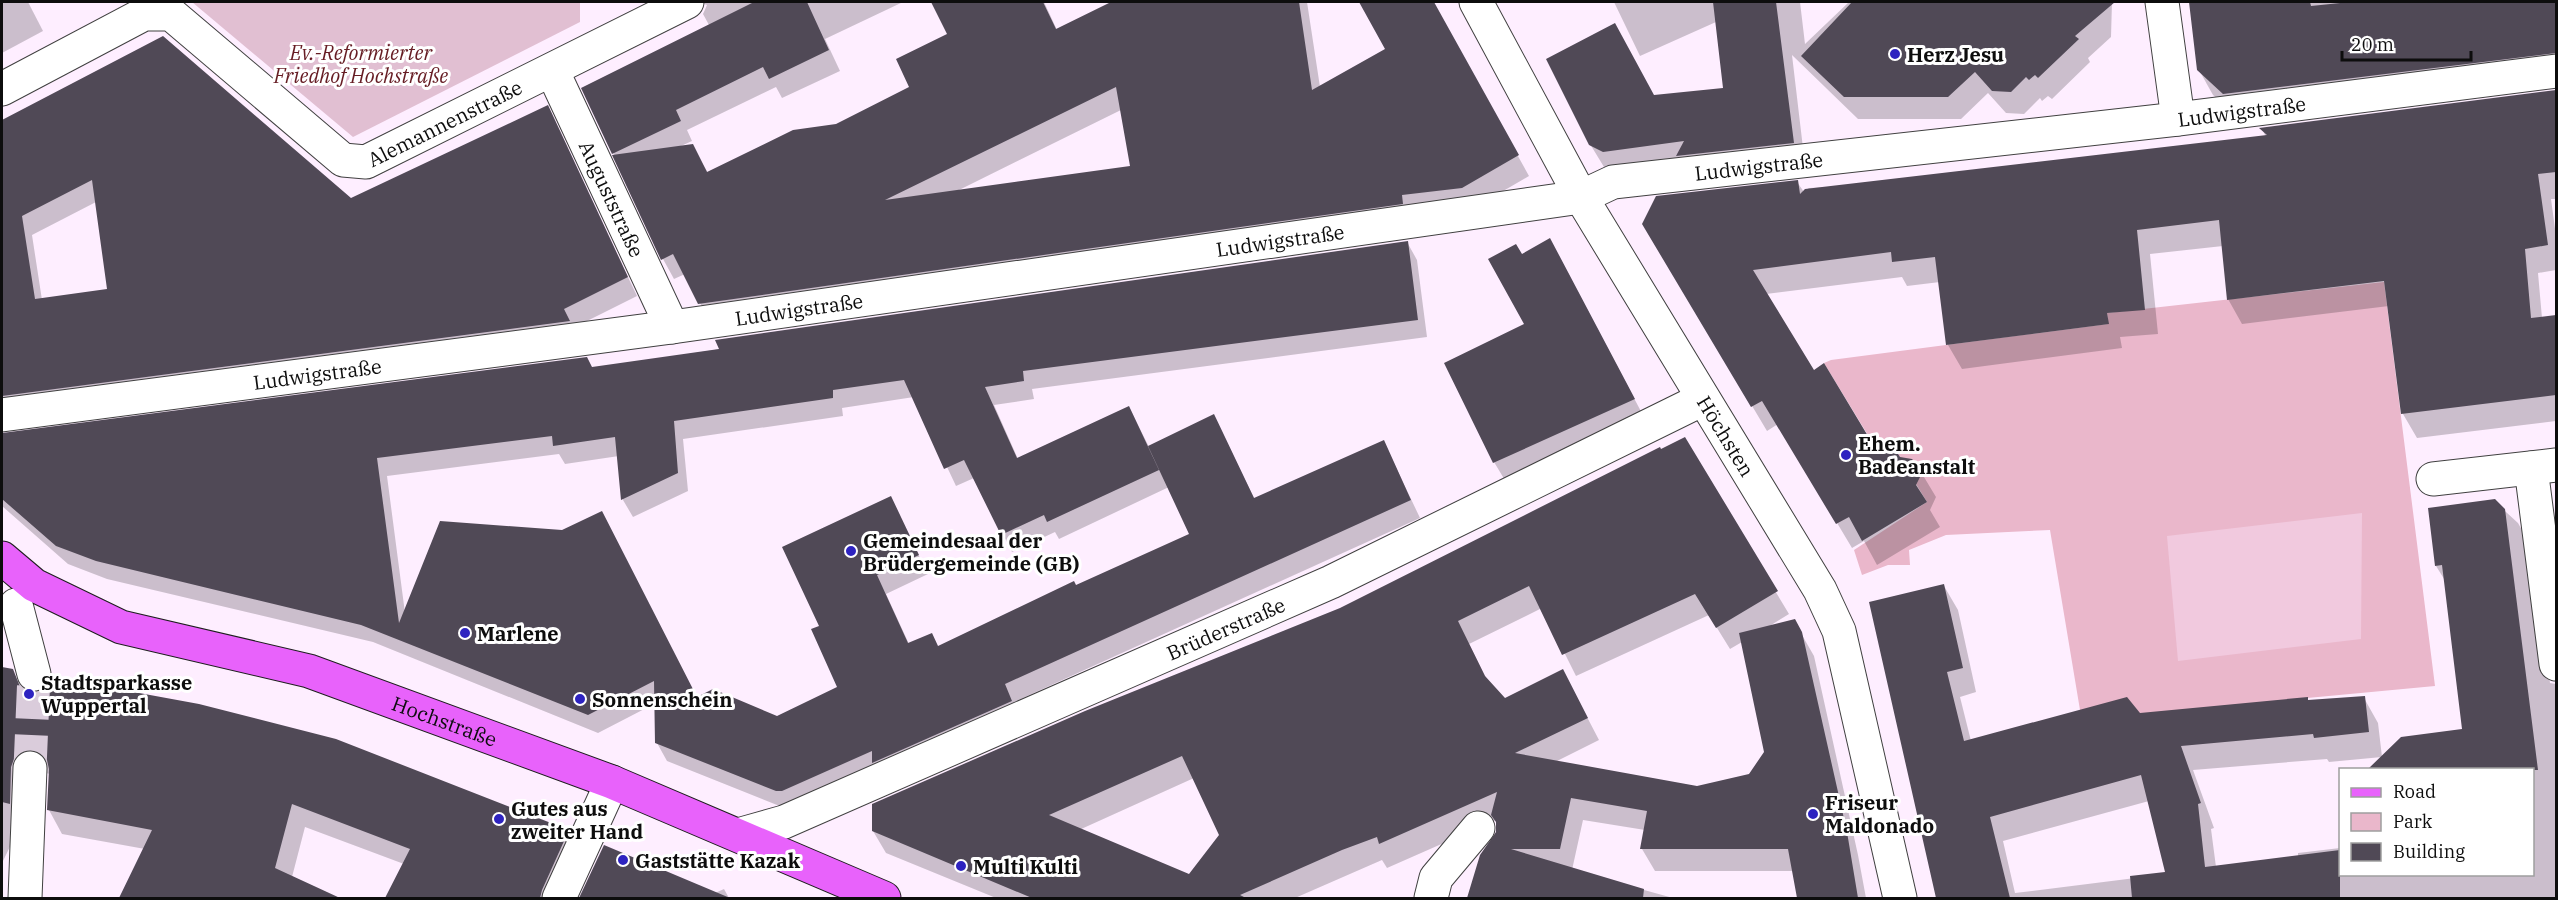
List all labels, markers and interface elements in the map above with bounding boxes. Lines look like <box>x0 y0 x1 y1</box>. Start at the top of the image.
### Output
scale bar <box>2342 24 2471 62</box>
text: 20 m <box>2351 33 2394 56</box>
park label: Ev.-Reformierter Friedhof Hochstraße <box>273 39 448 89</box>
place label: Herz Jesu <box>1907 41 2004 68</box>
marker: Herz Jesu <box>1888 47 1902 61</box>
street label: Alemannenstraße <box>363 73 526 173</box>
street label: Ludwigstraße <box>2176 89 2307 132</box>
street label: Auguststraße <box>573 136 651 261</box>
street label: Ludwigstraße <box>1693 145 1824 186</box>
street label: Ludwigstraße <box>1214 218 1346 263</box>
street label: Ludwigstraße <box>733 286 865 331</box>
street label: Ludwigstraße <box>252 352 383 395</box>
street label: Höchsten <box>1691 390 1761 482</box>
place label: Ehem. Badeanstalt <box>1858 430 1976 480</box>
marker: Ehem. Badeanstalt <box>1839 448 1853 462</box>
place label: Gemeindesaal der Brüdergemeinde (GB) <box>863 527 1079 577</box>
marker: Gemeindesaal der Brüdergemeinde (GB) <box>844 544 858 558</box>
street label: Brüderstraße <box>1162 590 1289 666</box>
place label: Marlene <box>477 620 559 647</box>
marker: Marlene <box>458 626 472 640</box>
place label: Stadtsparkasse Wuppertal <box>41 669 192 719</box>
place label: Sonnenschein <box>592 686 732 713</box>
marker: Stadtsparkasse Wuppertal <box>22 687 36 701</box>
street label: Hochstraße <box>388 689 501 752</box>
marker: Sonnenschein <box>573 692 587 706</box>
legend <box>2339 768 2534 876</box>
text: Road <box>2393 780 2436 803</box>
place label: Friseur Maldonado <box>1825 789 1934 839</box>
place label: Gutes aus zweiter Hand <box>511 795 643 845</box>
marker: Friseur Maldonado <box>1806 807 1820 821</box>
text: Park <box>2393 810 2433 833</box>
marker: Gutes aus zweiter Hand <box>492 812 506 826</box>
text: Building <box>2393 840 2465 863</box>
place label: Gaststätte Kazak <box>635 847 801 874</box>
marker: Gaststätte Kazak <box>616 853 630 867</box>
place label: Multi Kulti <box>973 853 1078 880</box>
marker: Multi Kulti <box>954 859 968 873</box>

